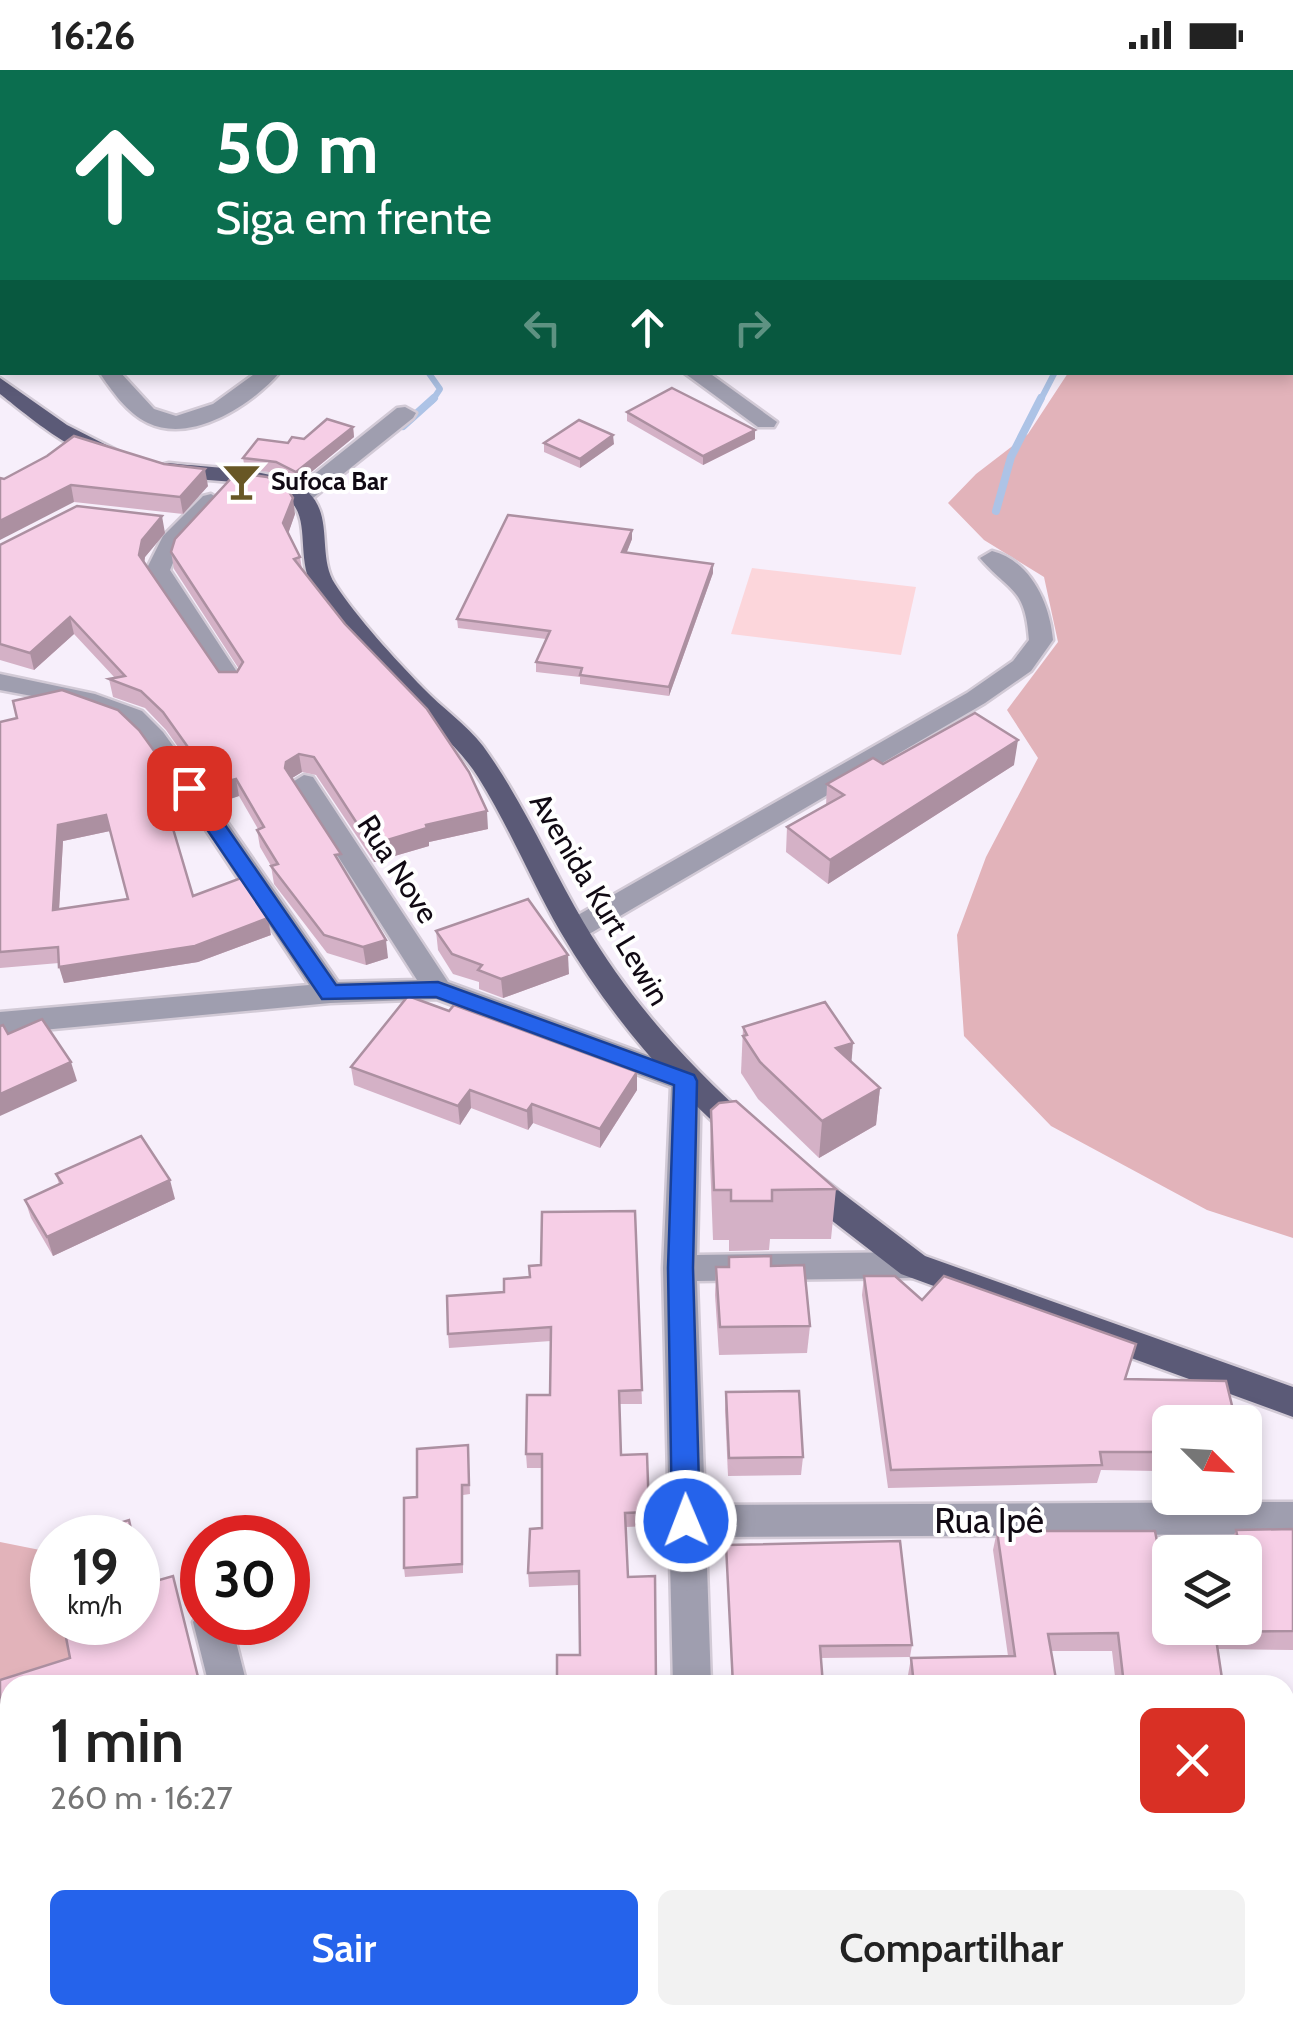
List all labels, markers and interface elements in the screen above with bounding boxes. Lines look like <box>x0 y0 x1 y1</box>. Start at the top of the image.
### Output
text: 16:26 <box>50 12 135 59</box>
text: 50 m <box>215 105 379 191</box>
icon: ahead <box>50 110 180 240</box>
text: Siga em frente <box>215 191 492 245</box>
icon: left <box>515 300 570 355</box>
icon: ahead <box>620 300 675 355</box>
icon: right <box>725 300 780 355</box>
bar icon: Sufoca Bar <box>220 460 262 502</box>
place label: Sufoca Bar <box>271 466 388 496</box>
pin <box>147 746 232 831</box>
icon: arrive <box>162 761 217 816</box>
street label: Avenida Kurt Lewin <box>522 786 678 1012</box>
street label: Rua Nove <box>349 808 447 930</box>
north arrow <box>1152 1405 1262 1515</box>
map controls <box>1152 1405 1262 1645</box>
position arrow <box>634 1469 738 1573</box>
street label: Rua Ipê <box>934 1499 1044 1542</box>
speed limit sign: 30 <box>180 1515 310 1645</box>
button: layers <box>1152 1535 1262 1645</box>
text: 19 <box>72 1537 118 1598</box>
text: km/h <box>68 1590 122 1620</box>
text: 1 min <box>50 1704 184 1777</box>
button: close <box>1140 1708 1245 1813</box>
text: 260 m · 16:27 <box>50 1778 233 1817</box>
button: Sair <box>50 1890 638 2005</box>
button: Compartilhar <box>658 1890 1245 2005</box>

